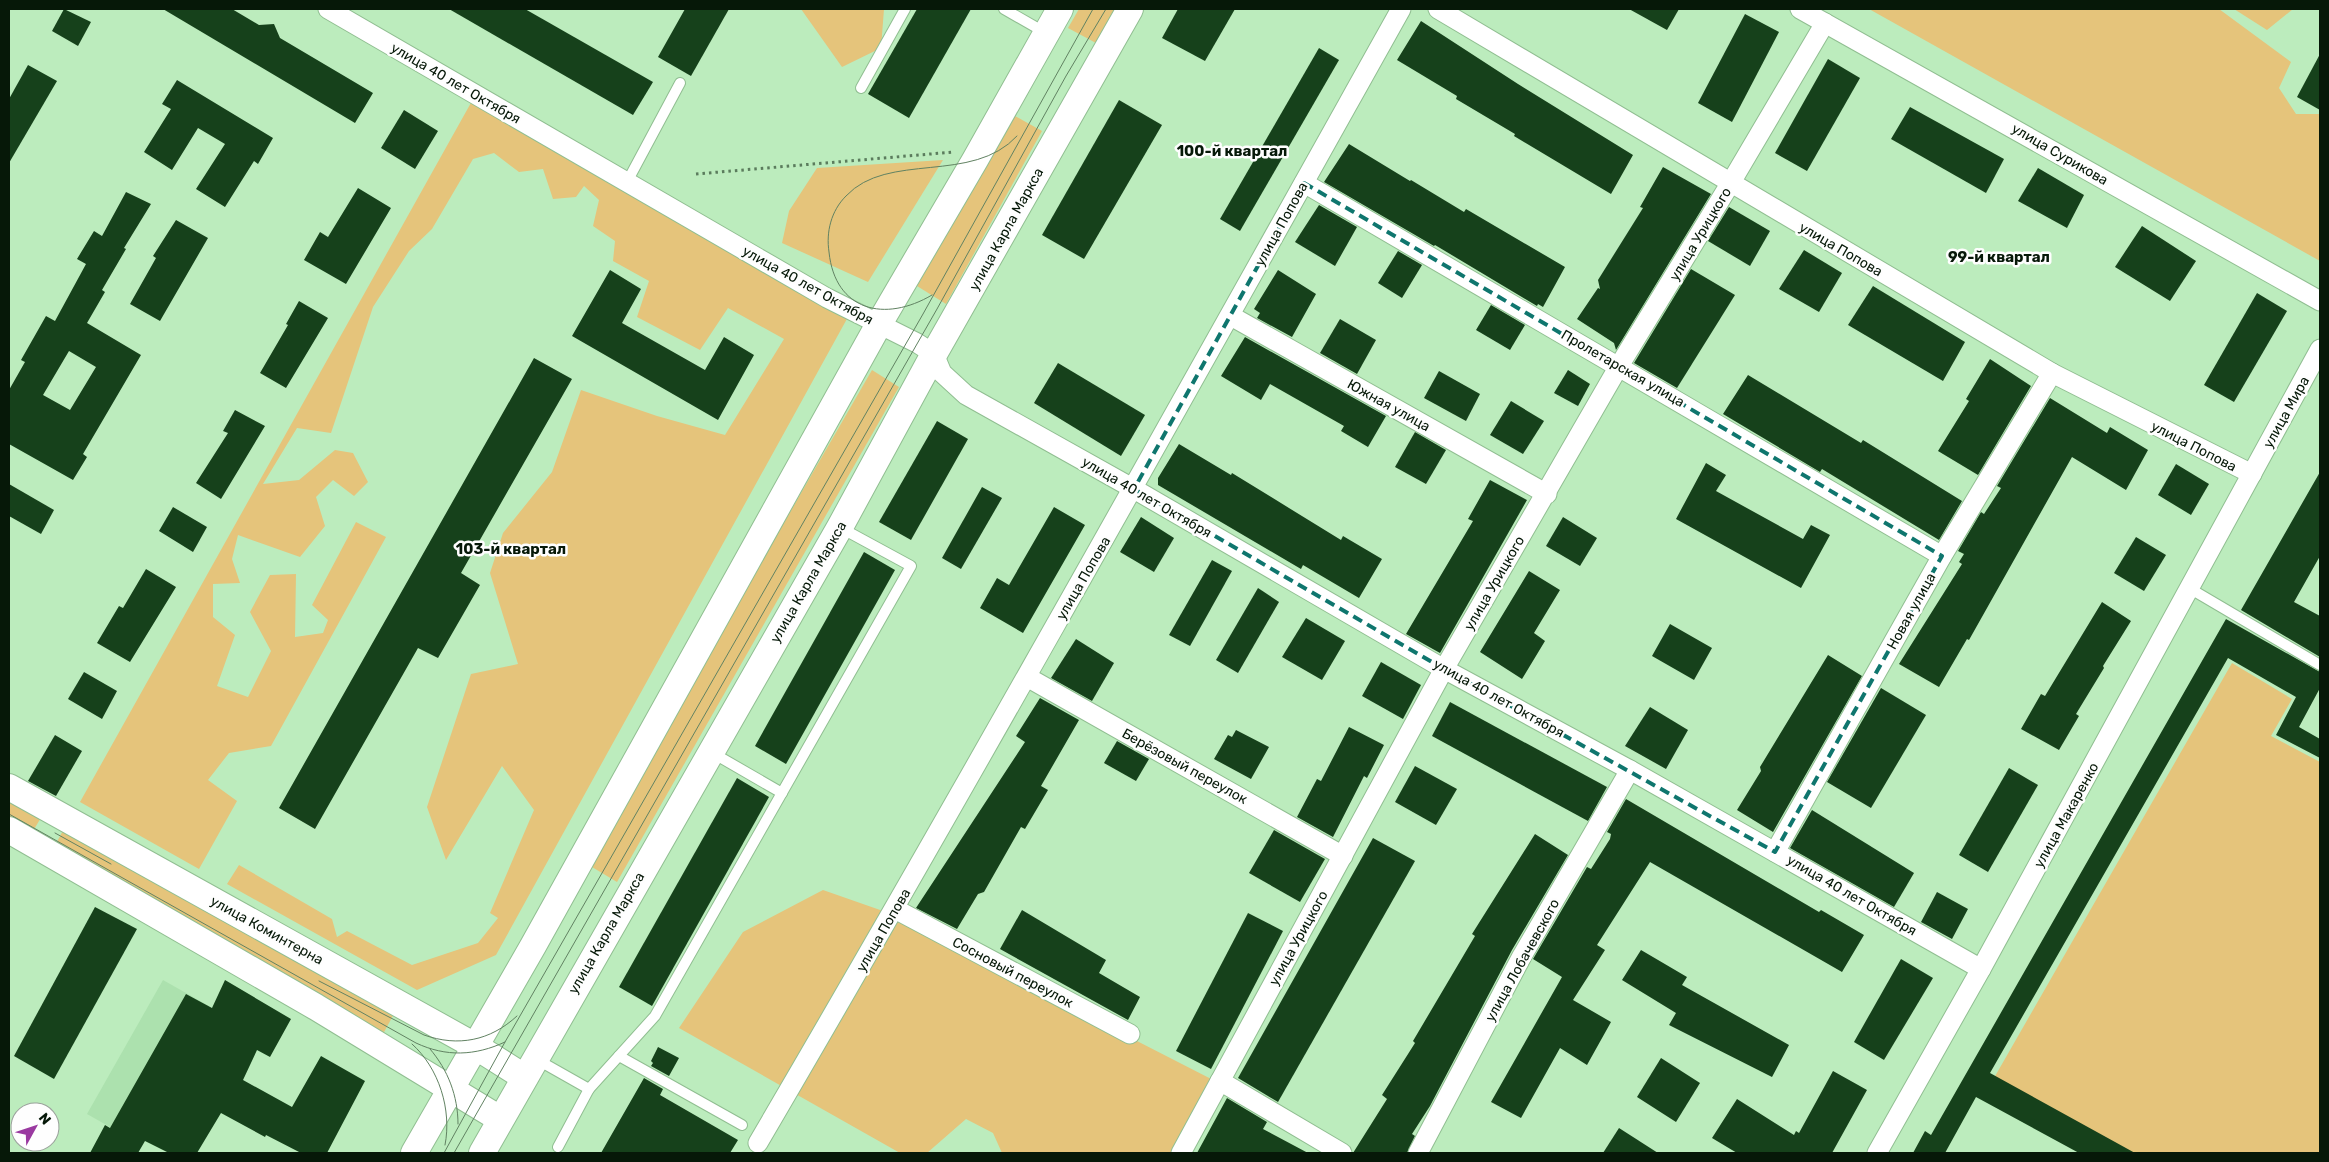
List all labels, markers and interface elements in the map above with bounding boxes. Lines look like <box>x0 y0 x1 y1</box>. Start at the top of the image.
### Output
street label: улица 40 лет Октября <box>388 39 524 128</box>
street label: улица Сурикова <box>2009 120 2111 189</box>
district label: 100-й квартал <box>1177 142 1287 160</box>
street label: улица Карла Маркса <box>966 165 1047 294</box>
street label: улица Попова <box>1251 179 1312 269</box>
street label: улица Урицкого <box>1666 184 1735 284</box>
street label: улица Попова <box>1796 219 1886 280</box>
street label: улица 40 лет Октября <box>739 242 876 329</box>
district label: 99-й квартал <box>1948 248 2050 266</box>
street label: Пролетарская улица <box>1558 326 1688 411</box>
street label: улица Мира <box>2260 373 2313 451</box>
street label: Южная улица <box>1344 376 1433 435</box>
street label: улица Попова <box>2148 418 2239 475</box>
street label: улица 40 лет Октября <box>1079 453 1215 542</box>
street label: улица Карла Маркса <box>767 518 850 646</box>
street label: улица Попова <box>1053 533 1114 623</box>
street label: улица Урицкого <box>1461 533 1528 633</box>
district label: 103-й квартал <box>456 540 566 558</box>
street label: Новая улица <box>1883 570 1939 653</box>
street label: улица 40 лет Октября <box>1430 655 1567 742</box>
street label: Берёзовый переулок <box>1119 725 1251 808</box>
street label: улица Макаренко <box>2030 760 2102 871</box>
street label: улица 40 лет Октября <box>1784 851 1920 940</box>
street label: улица Карла Маркса <box>565 869 648 997</box>
street label: улица Попова <box>853 885 914 975</box>
street label: улица Урицкого <box>1265 888 1332 989</box>
street label: улица Коминтерна <box>207 892 326 969</box>
street label: улица Лобачевского <box>1482 896 1563 1025</box>
street label: Сосновый переулок <box>949 933 1076 1012</box>
north arrow <box>10 1102 60 1152</box>
text: N <box>35 1110 54 1128</box>

